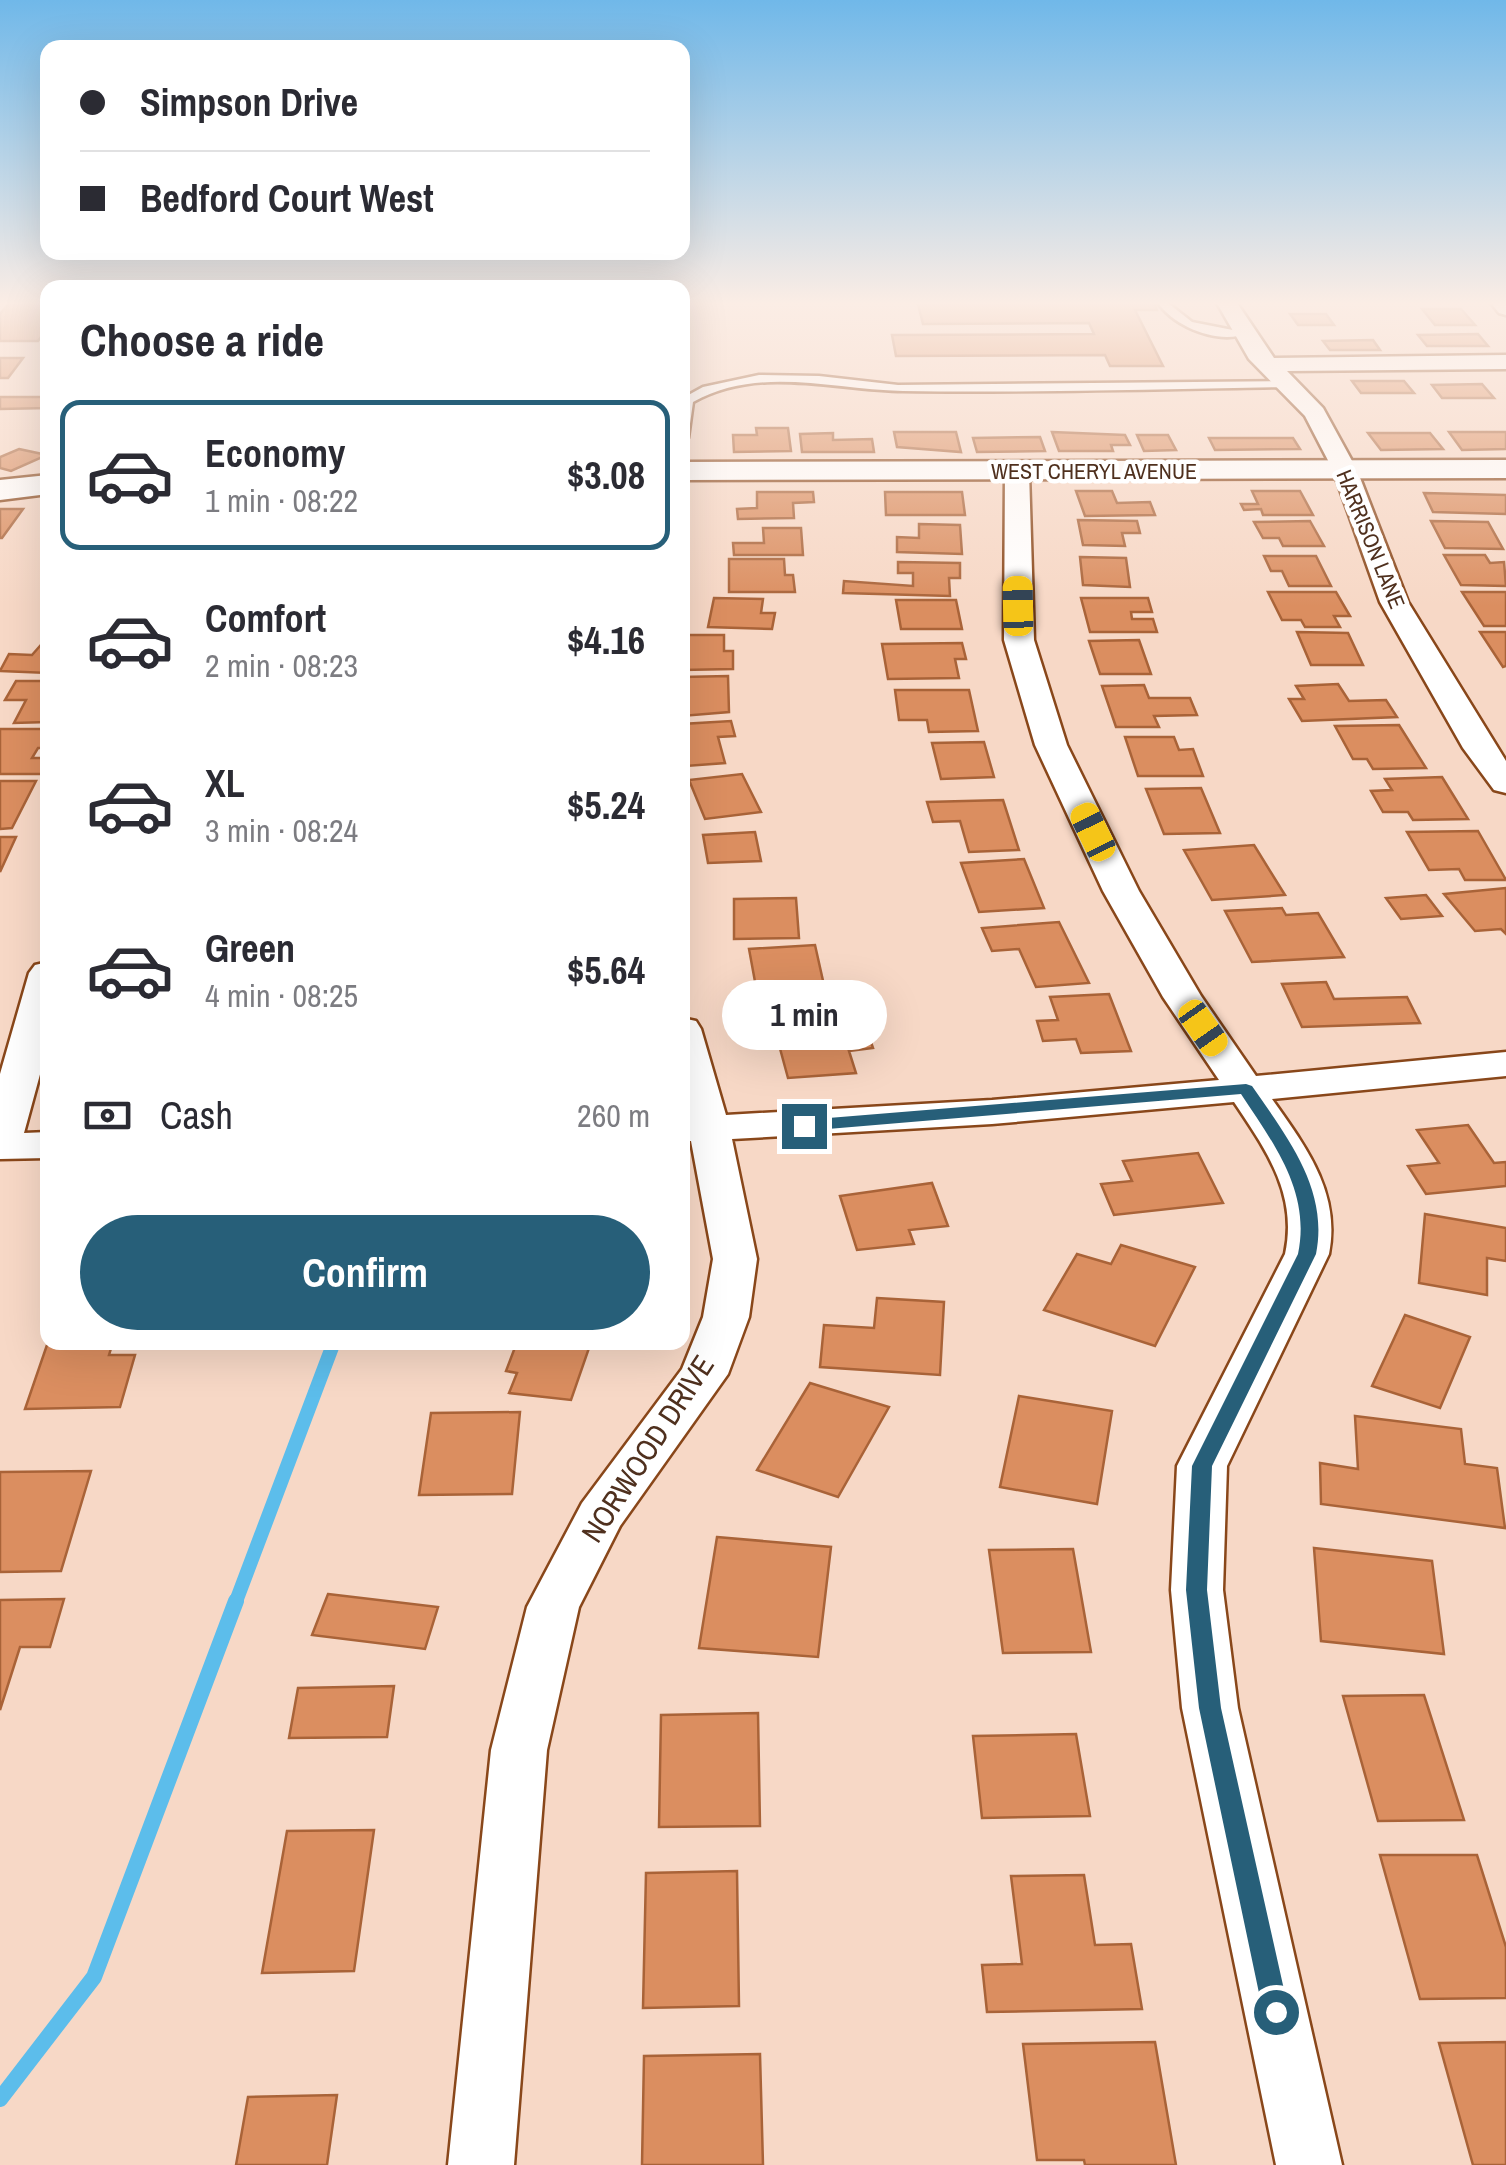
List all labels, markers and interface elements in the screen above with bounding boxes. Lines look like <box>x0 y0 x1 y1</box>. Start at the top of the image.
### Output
text: Simpson Drive <box>140 77 358 128</box>
text: Bedford Court West <box>140 173 434 224</box>
text: Choose a ride <box>80 309 324 370</box>
text: Economy <box>205 428 345 479</box>
icon: car <box>85 430 175 520</box>
text: $3.08 <box>567 450 645 501</box>
street label: WEST CHERYL AVENUE <box>991 456 1197 486</box>
street label: HARRISON LANE <box>1329 465 1413 613</box>
text: 1 min · 08:22 <box>205 479 358 522</box>
car <box>1002 576 1034 636</box>
text: Comfort <box>205 593 326 644</box>
icon: car <box>85 595 175 685</box>
text: $4.16 <box>567 615 645 666</box>
text: 2 min · 08:23 <box>205 644 358 687</box>
text: XL <box>205 758 245 809</box>
icon: car <box>85 760 175 850</box>
text: $5.24 <box>567 780 645 831</box>
car <box>1066 798 1120 866</box>
text: 3 min · 08:24 <box>205 809 358 852</box>
text: Green <box>205 923 295 974</box>
icon: car <box>85 925 175 1015</box>
text: $5.64 <box>567 945 645 996</box>
text: 4 min · 08:25 <box>205 974 358 1017</box>
callout: 1 min <box>722 981 886 1051</box>
text: 1 min <box>770 993 839 1036</box>
car <box>1174 995 1232 1061</box>
icon: cash <box>80 1088 135 1143</box>
text: Cash <box>160 1090 233 1141</box>
text: 260 m <box>577 1094 650 1137</box>
route end <box>782 1104 827 1149</box>
button: Confirm <box>80 1215 650 1330</box>
street label: NORWOOD DRIVE <box>572 1347 723 1550</box>
route start <box>1254 1990 1299 2035</box>

